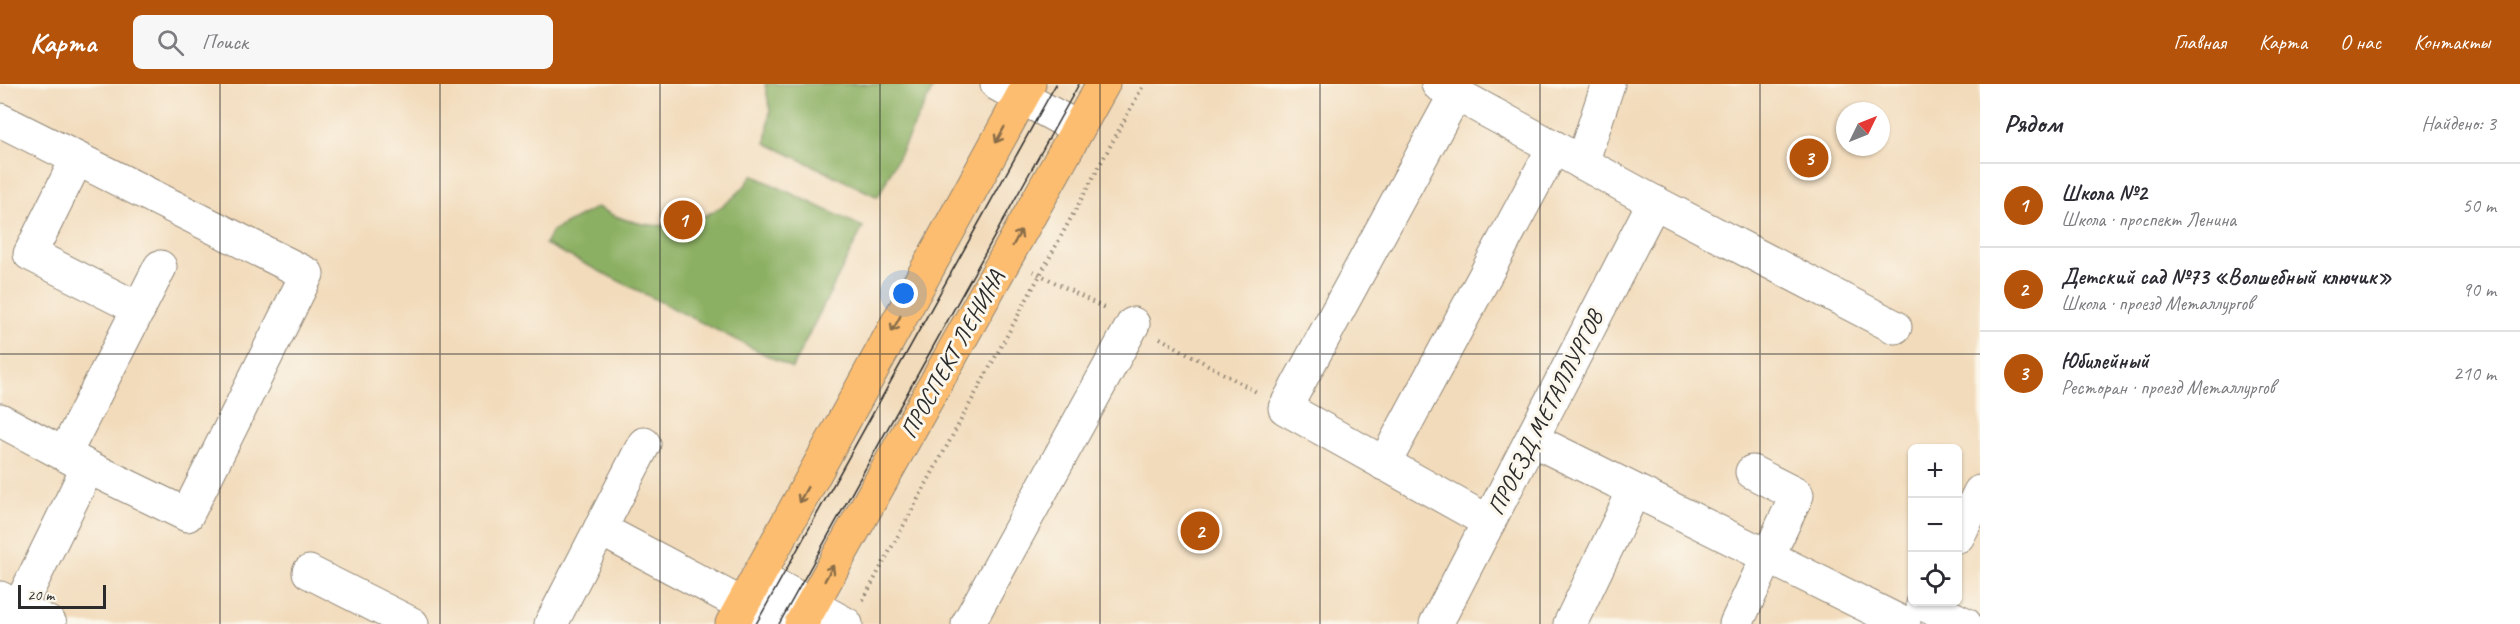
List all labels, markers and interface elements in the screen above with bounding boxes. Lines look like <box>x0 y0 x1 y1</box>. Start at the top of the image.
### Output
search box <box>133 15 553 69</box>
text: Карта <box>30 25 97 60</box>
icon: search <box>154 26 187 59</box>
text: Поиск <box>202 28 248 56</box>
text: Главная <box>2173 29 2226 55</box>
text: Карта <box>2259 29 2307 55</box>
text: О нас <box>2340 29 2381 55</box>
text: Контакты <box>2414 29 2490 55</box>
north arrow <box>1836 102 1890 156</box>
text: Рядом <box>2004 107 2062 140</box>
text: Найдено: 3 <box>2421 111 2496 136</box>
one-way arrow <box>994 126 1006 143</box>
pin: 3 <box>1790 136 1828 181</box>
text: Школа №2 <box>2061 179 2147 207</box>
text: 1 <box>2019 193 2028 218</box>
text: 50 m <box>2462 193 2496 218</box>
pin: 1 <box>664 198 702 242</box>
text: Школа · проспект Ленина <box>2061 207 2236 232</box>
one-way arrow <box>1012 229 1023 247</box>
text: Детский сад №73 «Волшебный ключик» <box>2061 263 2392 291</box>
street label: ПРОСПЕКТ ЛЕНИНА <box>893 264 1011 443</box>
text: 2 <box>2019 277 2028 302</box>
text: 90 m <box>2462 277 2496 302</box>
your location <box>889 279 918 308</box>
text: Школа · проезд Металлургов <box>2061 291 2253 316</box>
street label: ПРОЕЗД МЕТАЛЛУРГОВ <box>1481 304 1611 520</box>
one-way arrow <box>890 315 902 332</box>
text: Юбилейный <box>2061 347 2149 375</box>
text: 3 <box>2019 361 2028 386</box>
text: 210 m <box>2453 361 2496 386</box>
text: Ресторан · проезд Металлургов <box>2061 375 2275 400</box>
map controls <box>1908 444 1962 606</box>
button: + <box>1908 444 1962 498</box>
one-way arrow <box>797 486 808 504</box>
button: − <box>1908 498 1962 552</box>
pin: 2 <box>1180 508 1220 554</box>
button: locate <box>1908 552 1962 606</box>
one-way arrow <box>824 565 836 582</box>
scale bar <box>18 582 106 610</box>
text: 20 m <box>27 585 54 605</box>

